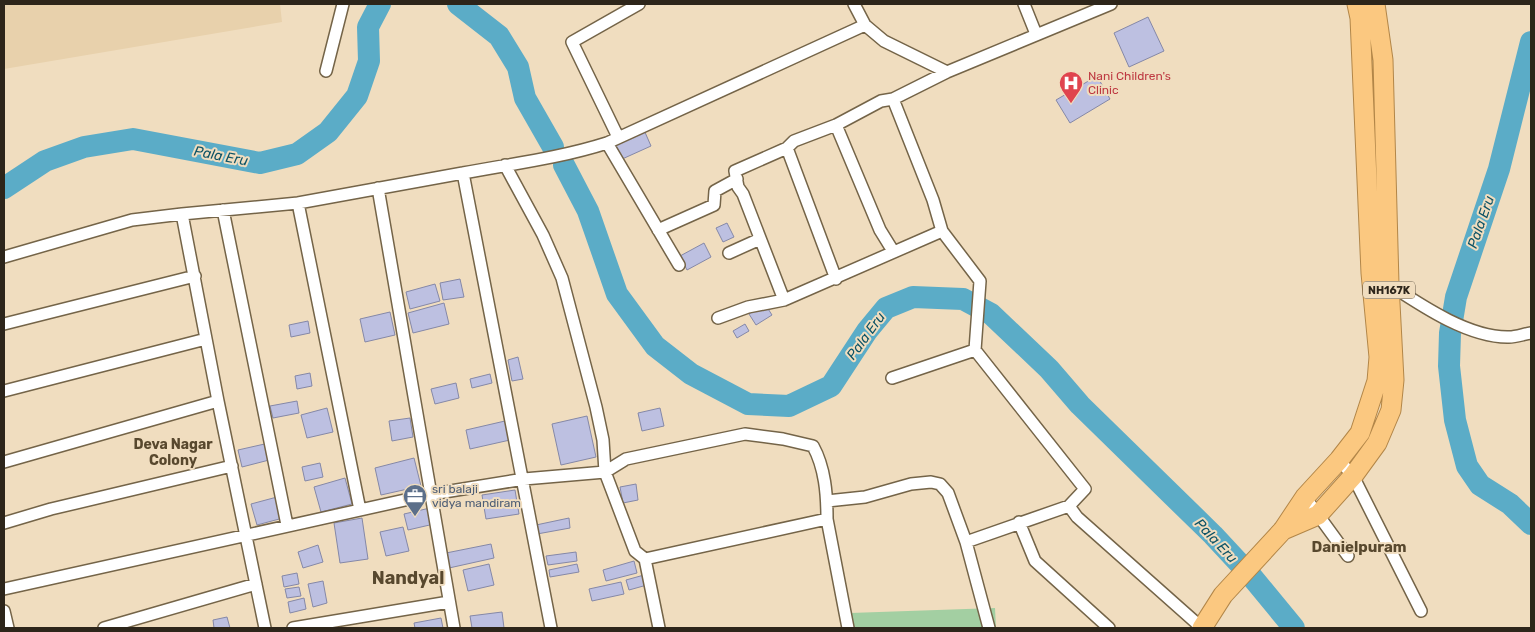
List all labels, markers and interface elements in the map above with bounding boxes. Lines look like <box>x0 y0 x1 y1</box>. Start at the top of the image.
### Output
place label: Nani Children's Clinic <box>1088 69 1171 97</box>
hospital icon: Nani Children's Clinic <box>1058 70 1084 104</box>
water label: Pala Eru <box>193 142 250 170</box>
water label: Pala Eru <box>1464 193 1498 251</box>
road number: NH167K <box>1363 282 1415 298</box>
water label: Pala Eru <box>843 308 889 363</box>
district label: Deva Nagar Colony <box>133 436 213 469</box>
place label: sri balaji vidya mandiram <box>432 482 521 510</box>
office icon: sri balaji vidya mandiram <box>402 483 428 517</box>
water label: Pala Eru <box>1191 515 1241 567</box>
district label: Danielpuram <box>1311 538 1407 556</box>
district label: Nandyal <box>372 567 444 589</box>

